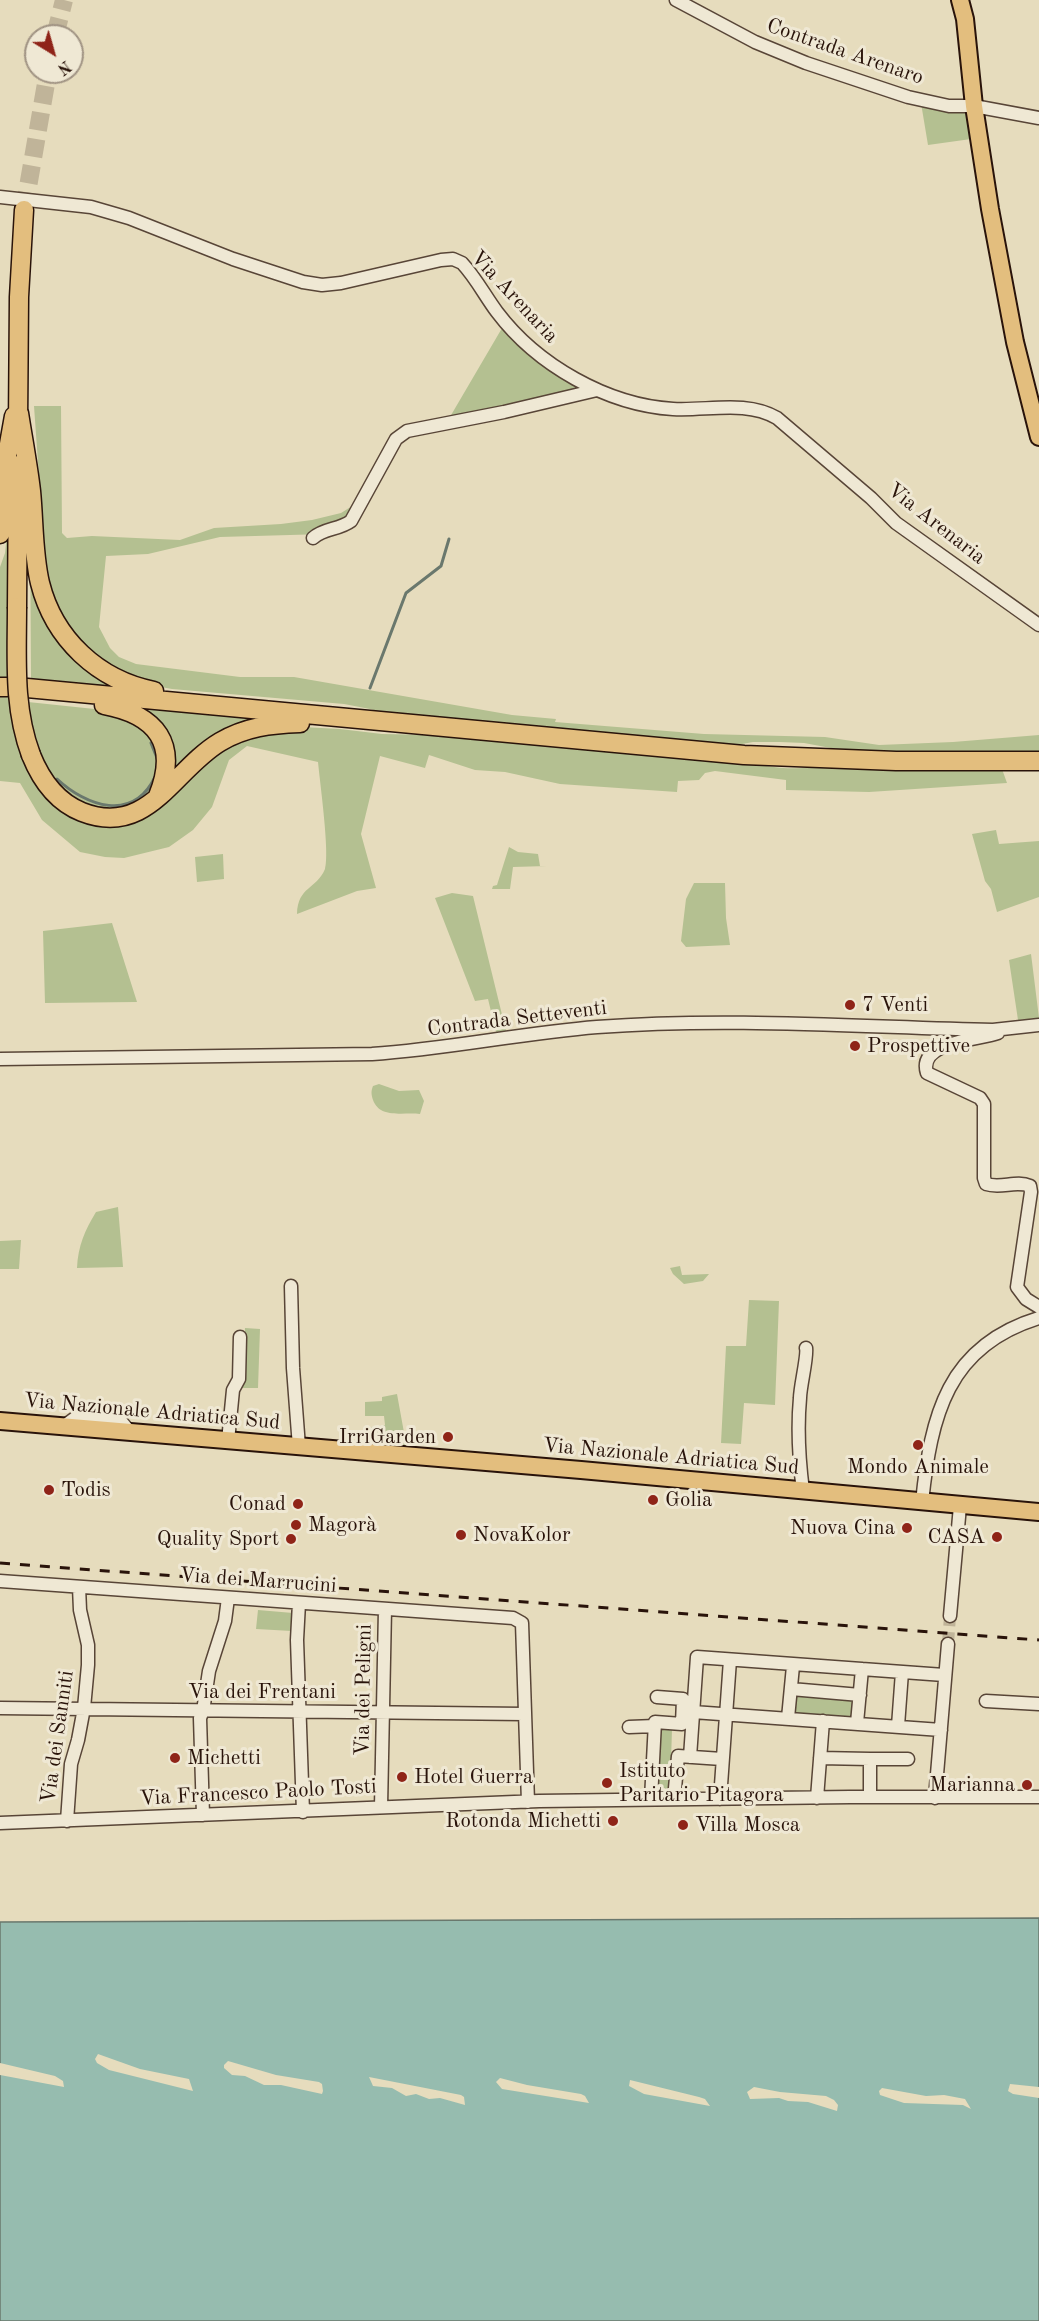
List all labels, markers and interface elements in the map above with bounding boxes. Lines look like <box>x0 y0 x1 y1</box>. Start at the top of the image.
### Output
street label: Contrada Arenaro <box>763 13 927 91</box>
north arrow <box>24 24 84 84</box>
text: N <box>54 57 73 77</box>
street label: Via Arenaria <box>465 245 563 349</box>
street label: Via Arenaria <box>882 478 990 570</box>
place label: 7 Venti <box>862 992 928 1018</box>
street label: Contrada Setteventi <box>426 995 608 1043</box>
marker: 7 Venti <box>843 998 857 1012</box>
place label: Prospettive <box>867 1033 970 1059</box>
marker: Prospettive <box>848 1039 862 1053</box>
street label: Via Nazionale Adriatica Sud <box>23 1388 281 1436</box>
place label: IrriGarden <box>339 1424 436 1450</box>
marker: IrriGarden <box>441 1430 455 1444</box>
street label: Via Nazionale Adriatica Sud <box>542 1433 800 1481</box>
marker: Mondo Animale <box>911 1438 925 1452</box>
place label: Mondo Animale <box>847 1454 989 1480</box>
place label: Todis <box>61 1477 111 1503</box>
marker: Todis <box>42 1483 56 1497</box>
place label: Golia <box>665 1487 712 1513</box>
place label: Conad <box>229 1491 286 1517</box>
marker: Golia <box>646 1493 660 1507</box>
marker: Conad <box>291 1497 305 1511</box>
place label: Magorà <box>308 1512 377 1538</box>
place label: Nuova Cina <box>790 1515 895 1541</box>
marker: Magorà <box>289 1518 303 1532</box>
marker: Nuova Cina <box>900 1521 914 1535</box>
place label: NovaKolor <box>473 1522 571 1548</box>
place label: CASA <box>927 1524 985 1550</box>
place label: Quality Sport <box>157 1526 279 1552</box>
marker: NovaKolor <box>454 1528 468 1542</box>
marker: CASA <box>990 1530 1004 1544</box>
marker: Quality Sport <box>284 1532 298 1546</box>
street label: Via dei Marrucini <box>179 1563 337 1599</box>
street label: Via dei Peligni <box>350 1624 378 1756</box>
street label: Via dei Sanniti <box>36 1669 80 1805</box>
street label: Via dei Frentani <box>188 1679 336 1705</box>
place label: Michetti <box>187 1745 261 1771</box>
marker: Michetti <box>168 1751 182 1765</box>
place label: Istituto Paritario Pitagora <box>619 1758 784 1808</box>
place label: Hotel Guerra <box>414 1764 533 1790</box>
marker: Hotel Guerra <box>395 1770 409 1784</box>
place label: Marianna <box>929 1772 1015 1798</box>
street label: Via Francesco Paolo Tosti <box>139 1774 377 1812</box>
marker: Istituto Paritario Pitagora <box>600 1776 614 1790</box>
marker: Marianna <box>1020 1778 1034 1792</box>
place label: Rotonda Michetti <box>445 1808 601 1834</box>
place label: Villa Mosca <box>695 1812 800 1838</box>
marker: Rotonda Michetti <box>606 1814 620 1828</box>
marker: Villa Mosca <box>676 1818 690 1832</box>

